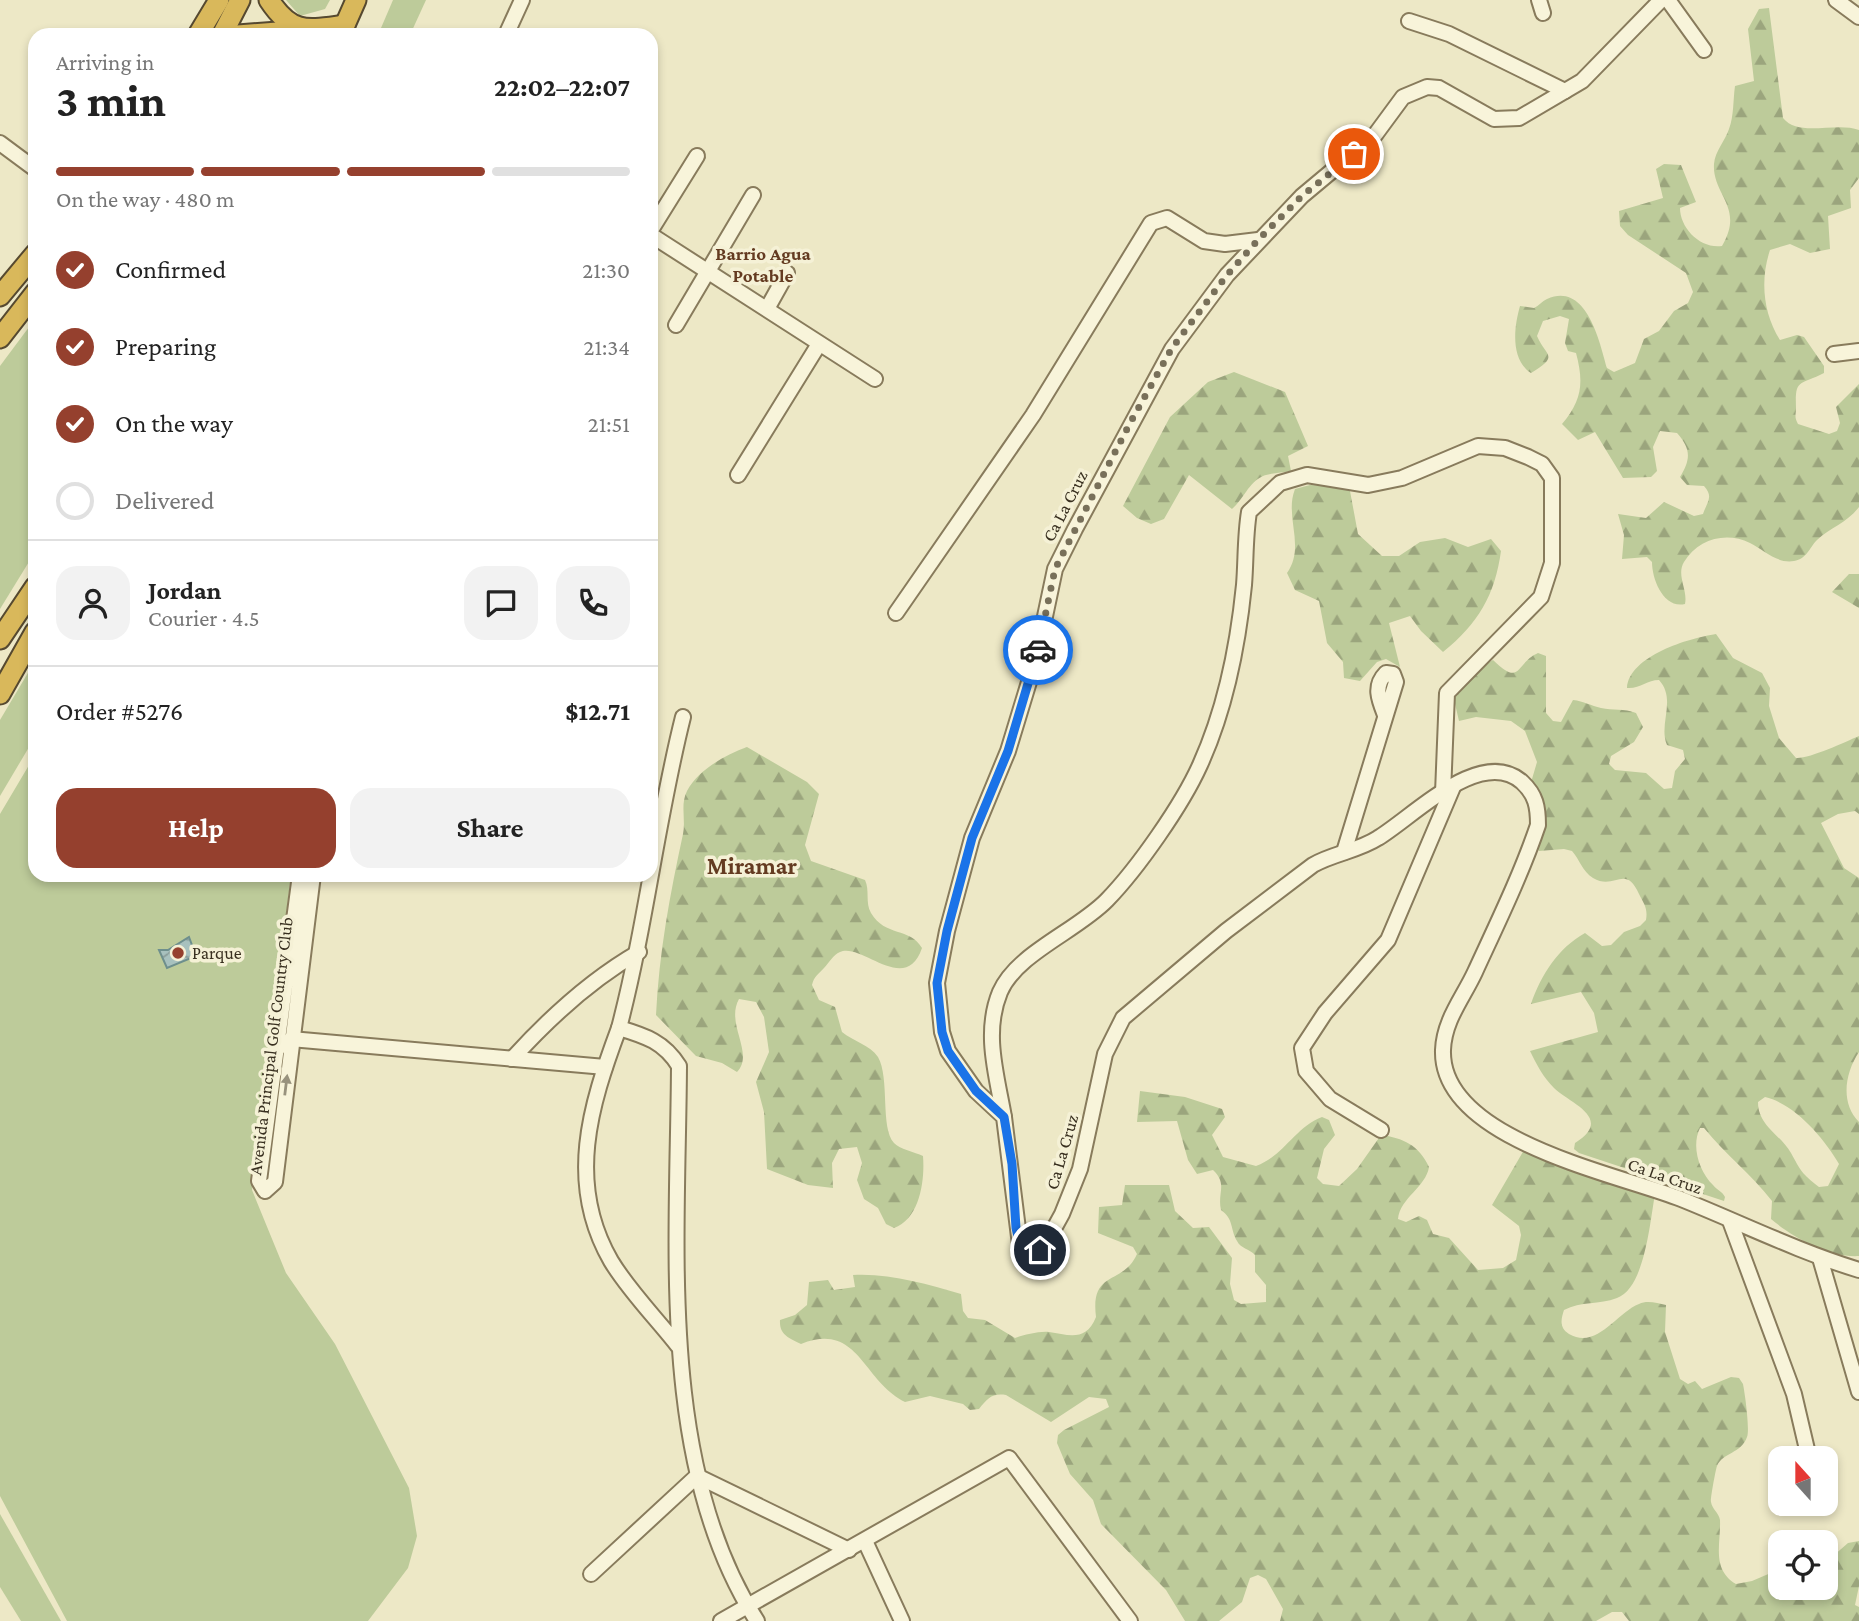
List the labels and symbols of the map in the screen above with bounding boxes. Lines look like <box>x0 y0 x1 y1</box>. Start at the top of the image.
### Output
pin <box>1324 124 1384 184</box>
district label: Barrio Agua Potable <box>715 243 812 286</box>
street label: Ca La Cruz <box>1039 467 1092 545</box>
courier <box>1003 615 1073 685</box>
district label: Miramar <box>707 852 798 879</box>
street label: Avenida Principal Golf Country Club <box>245 916 297 1176</box>
place label: Parque <box>192 943 242 963</box>
marker: Parque <box>170 945 186 961</box>
one-way arrow <box>280 1073 291 1095</box>
street label: Ca La Cruz <box>1042 1112 1082 1192</box>
street label: Ca La Cruz <box>1625 1154 1705 1198</box>
pin <box>1010 1220 1070 1280</box>
north arrow <box>1768 1446 1838 1516</box>

